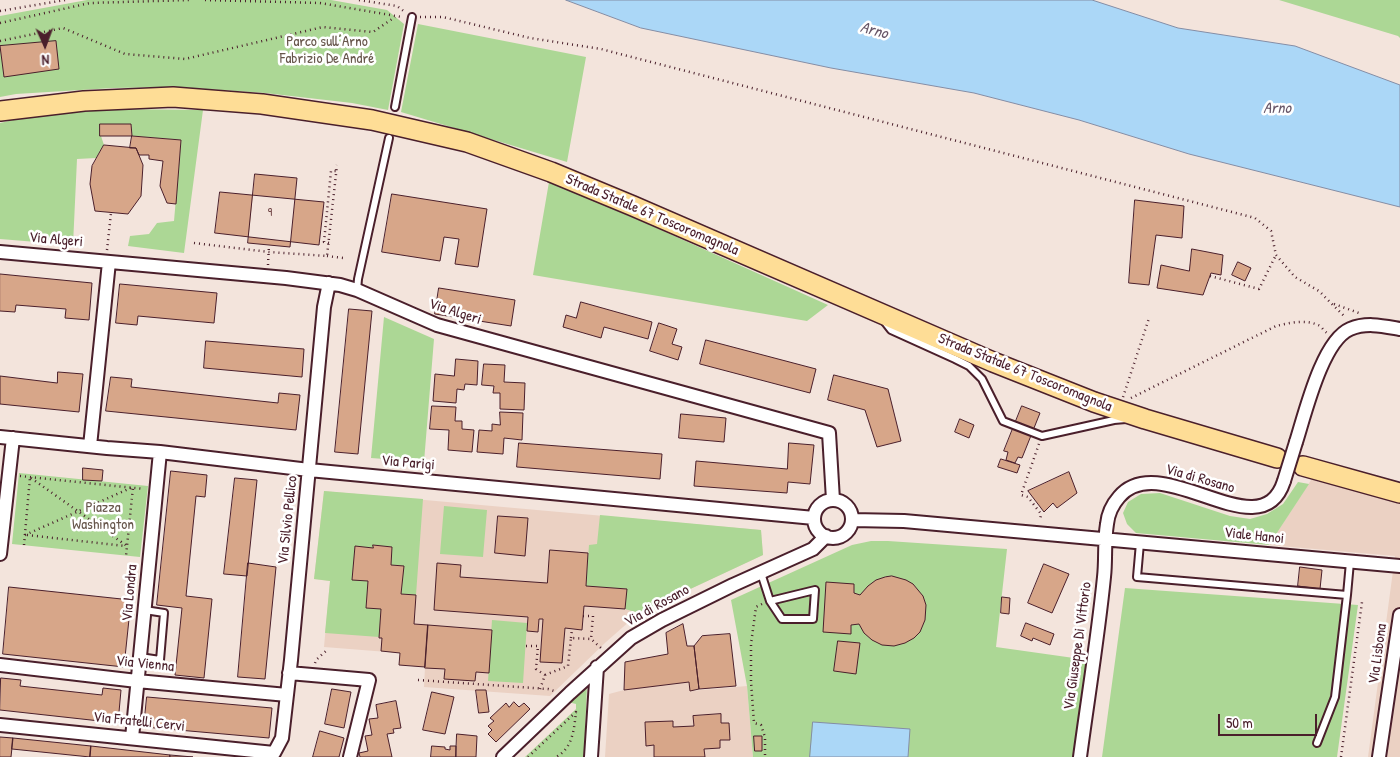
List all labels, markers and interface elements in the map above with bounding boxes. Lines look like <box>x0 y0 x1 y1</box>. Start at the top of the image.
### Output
water label: Arno <box>858 18 890 44</box>
north arrow <box>20 20 70 70</box>
park label: Parco sull’Arno Fabrizio De André <box>280 33 374 68</box>
text: N <box>41 51 50 70</box>
water label: Arno <box>1263 99 1291 119</box>
street label: Strada Statale 67 Toscoromagnola <box>563 170 741 260</box>
house number: 9 <box>268 206 272 220</box>
street label: Via Algeri <box>28 229 84 251</box>
street label: Via Algeri <box>426 295 484 329</box>
street label: Strada Statale 67 Toscoromagnola <box>935 330 1115 416</box>
street label: Via Parigi <box>381 452 435 474</box>
street label: Via di Rosano <box>1163 461 1237 497</box>
street label: Via Silvio Pellico <box>274 475 302 565</box>
park label: Piazza Washington <box>72 499 134 534</box>
street label: Viale Hanoi <box>1223 524 1285 548</box>
street label: Via Londra <box>119 564 141 622</box>
street label: Via di Rosano <box>622 581 692 631</box>
street label: Via Giuseppe Di Vittorio <box>1060 581 1096 711</box>
street label: Via Lisbona <box>1365 623 1391 685</box>
street label: Via Vienna <box>115 652 175 676</box>
scale bar <box>1220 704 1319 736</box>
street label: Via Fratelli Cervi <box>92 708 186 736</box>
text: 50 m <box>1226 712 1253 733</box>

